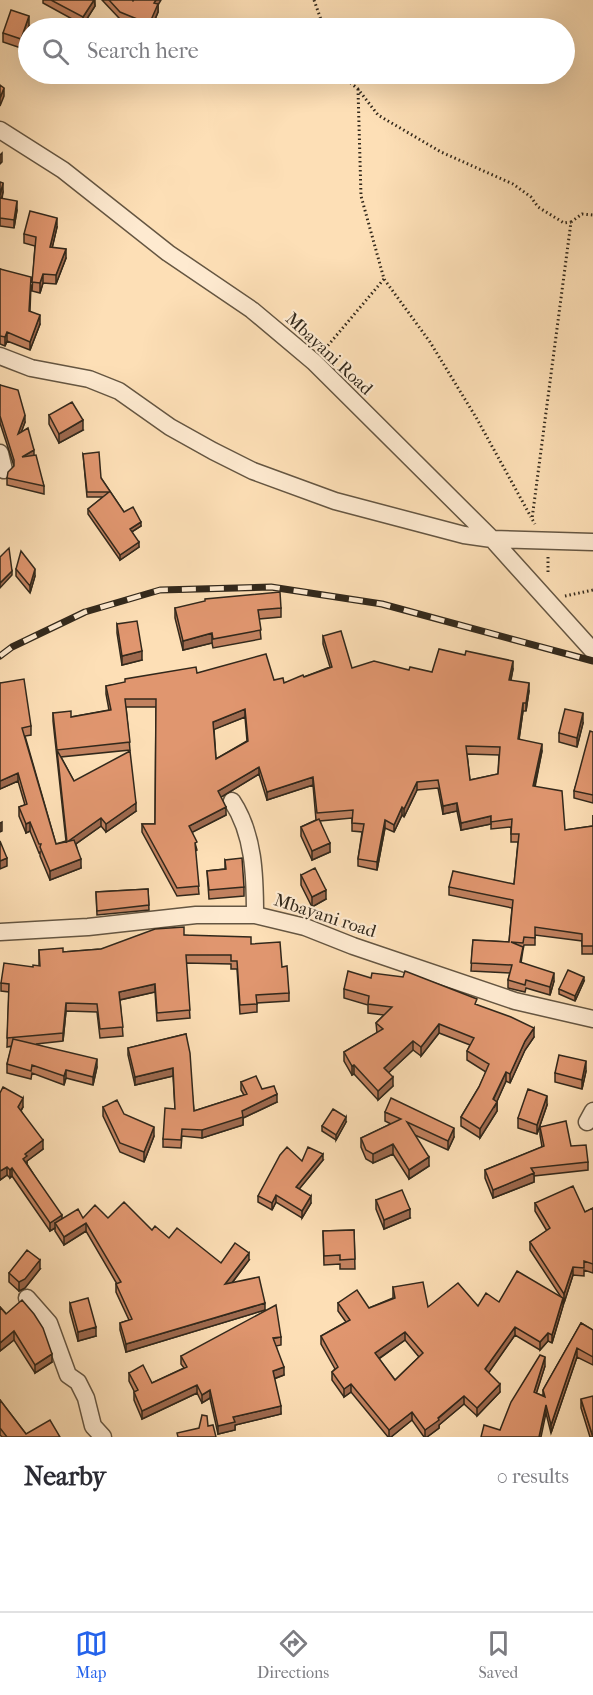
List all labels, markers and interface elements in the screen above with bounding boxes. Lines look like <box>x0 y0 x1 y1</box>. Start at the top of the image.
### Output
search box <box>18 18 575 84</box>
icon: search <box>39 35 72 68</box>
text: Search here <box>87 38 199 64</box>
street label: Mbayani Road <box>281 308 377 400</box>
street label: Mbayani road <box>271 890 379 942</box>
text: Nearby <box>24 1461 106 1492</box>
text: 0 results <box>497 1465 569 1488</box>
tab: Map <box>75 1627 108 1682</box>
tab: Directions <box>257 1627 329 1682</box>
tab: Saved <box>479 1627 518 1682</box>

